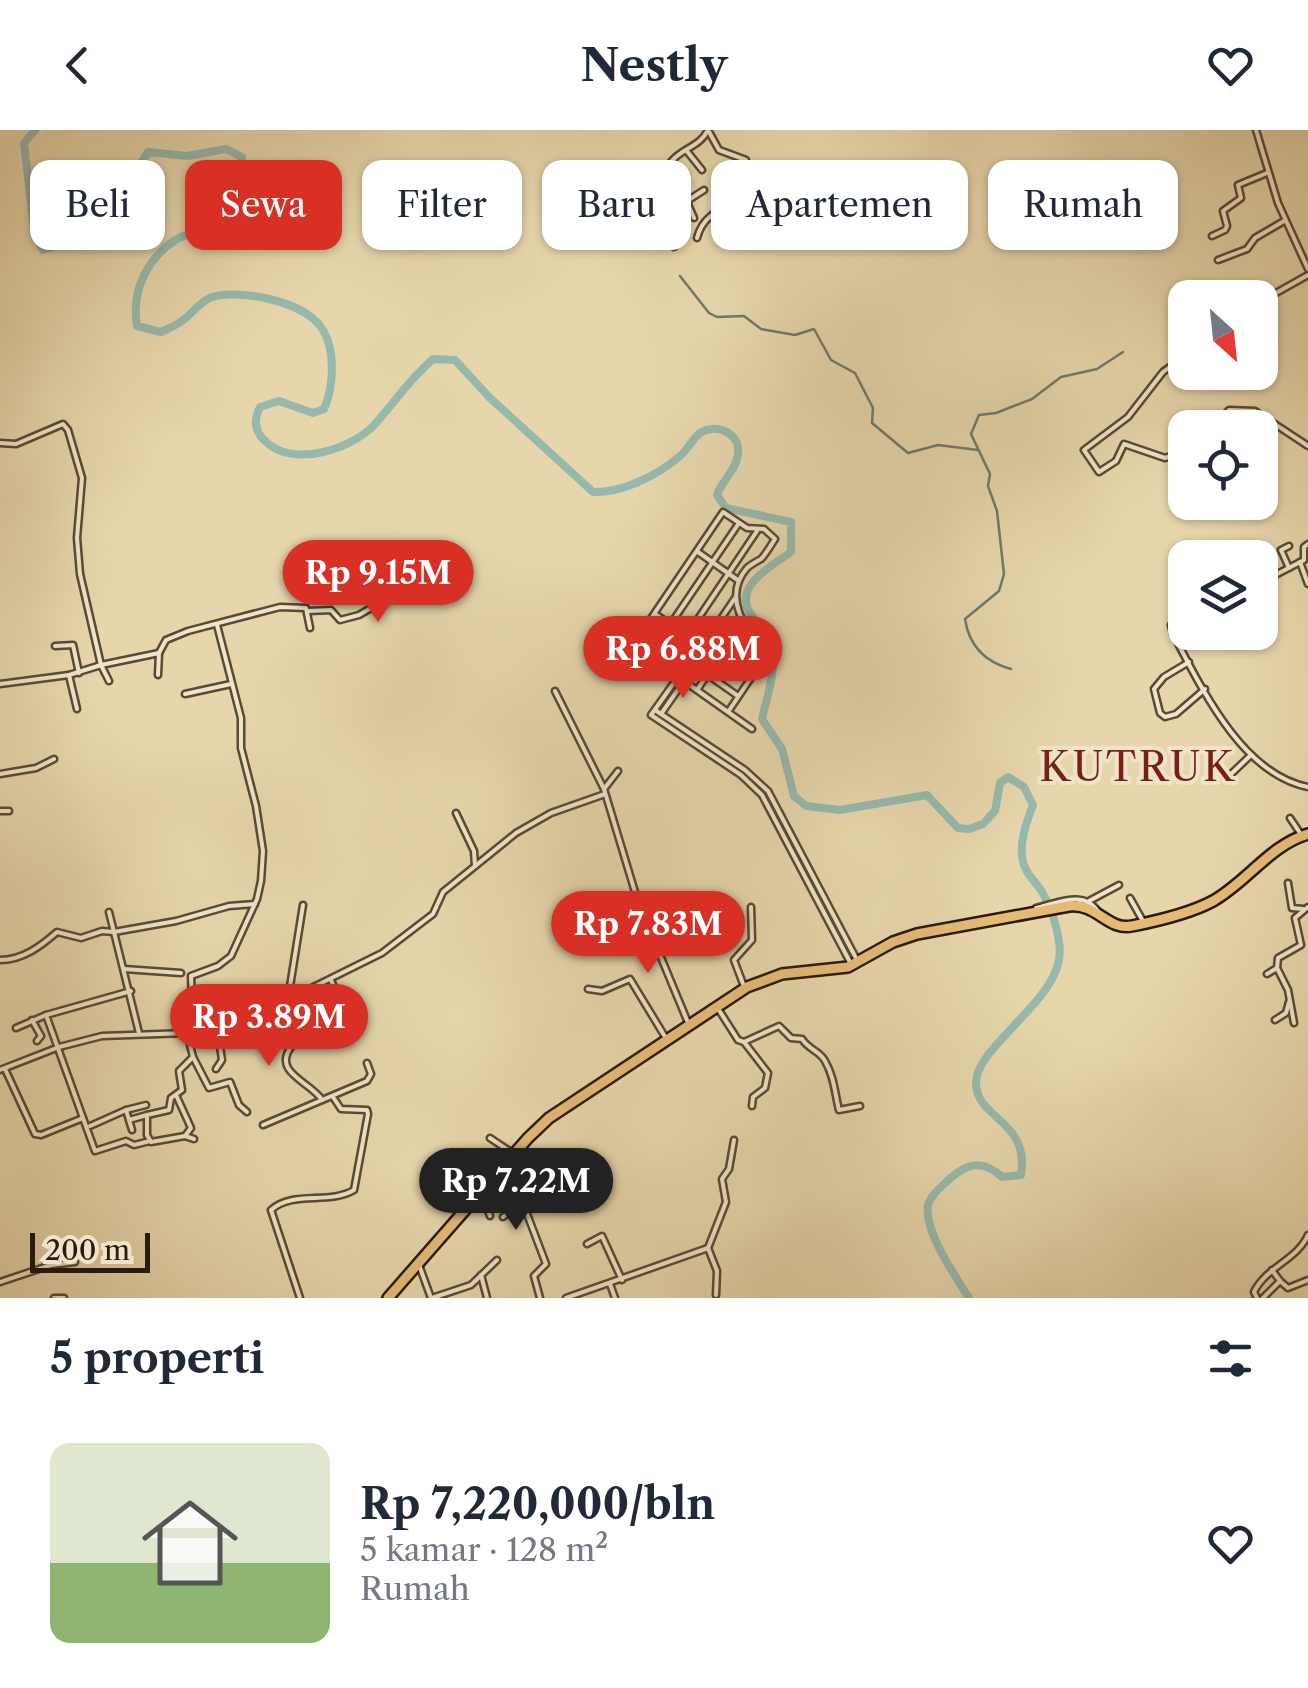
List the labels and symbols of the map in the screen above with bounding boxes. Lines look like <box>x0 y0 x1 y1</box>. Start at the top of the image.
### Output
north arrow <box>1168 280 1278 390</box>
pin: Rp 9.15M <box>275 540 481 625</box>
pin: Rp 6.88M <box>580 616 786 701</box>
district label: KUTRUK <box>1039 742 1237 791</box>
pin: Rp 7.83M <box>545 891 751 976</box>
pin: Rp 3.89M <box>166 984 372 1069</box>
pin: Rp 7.22M <box>413 1148 619 1233</box>
scale bar <box>30 1228 150 1272</box>

